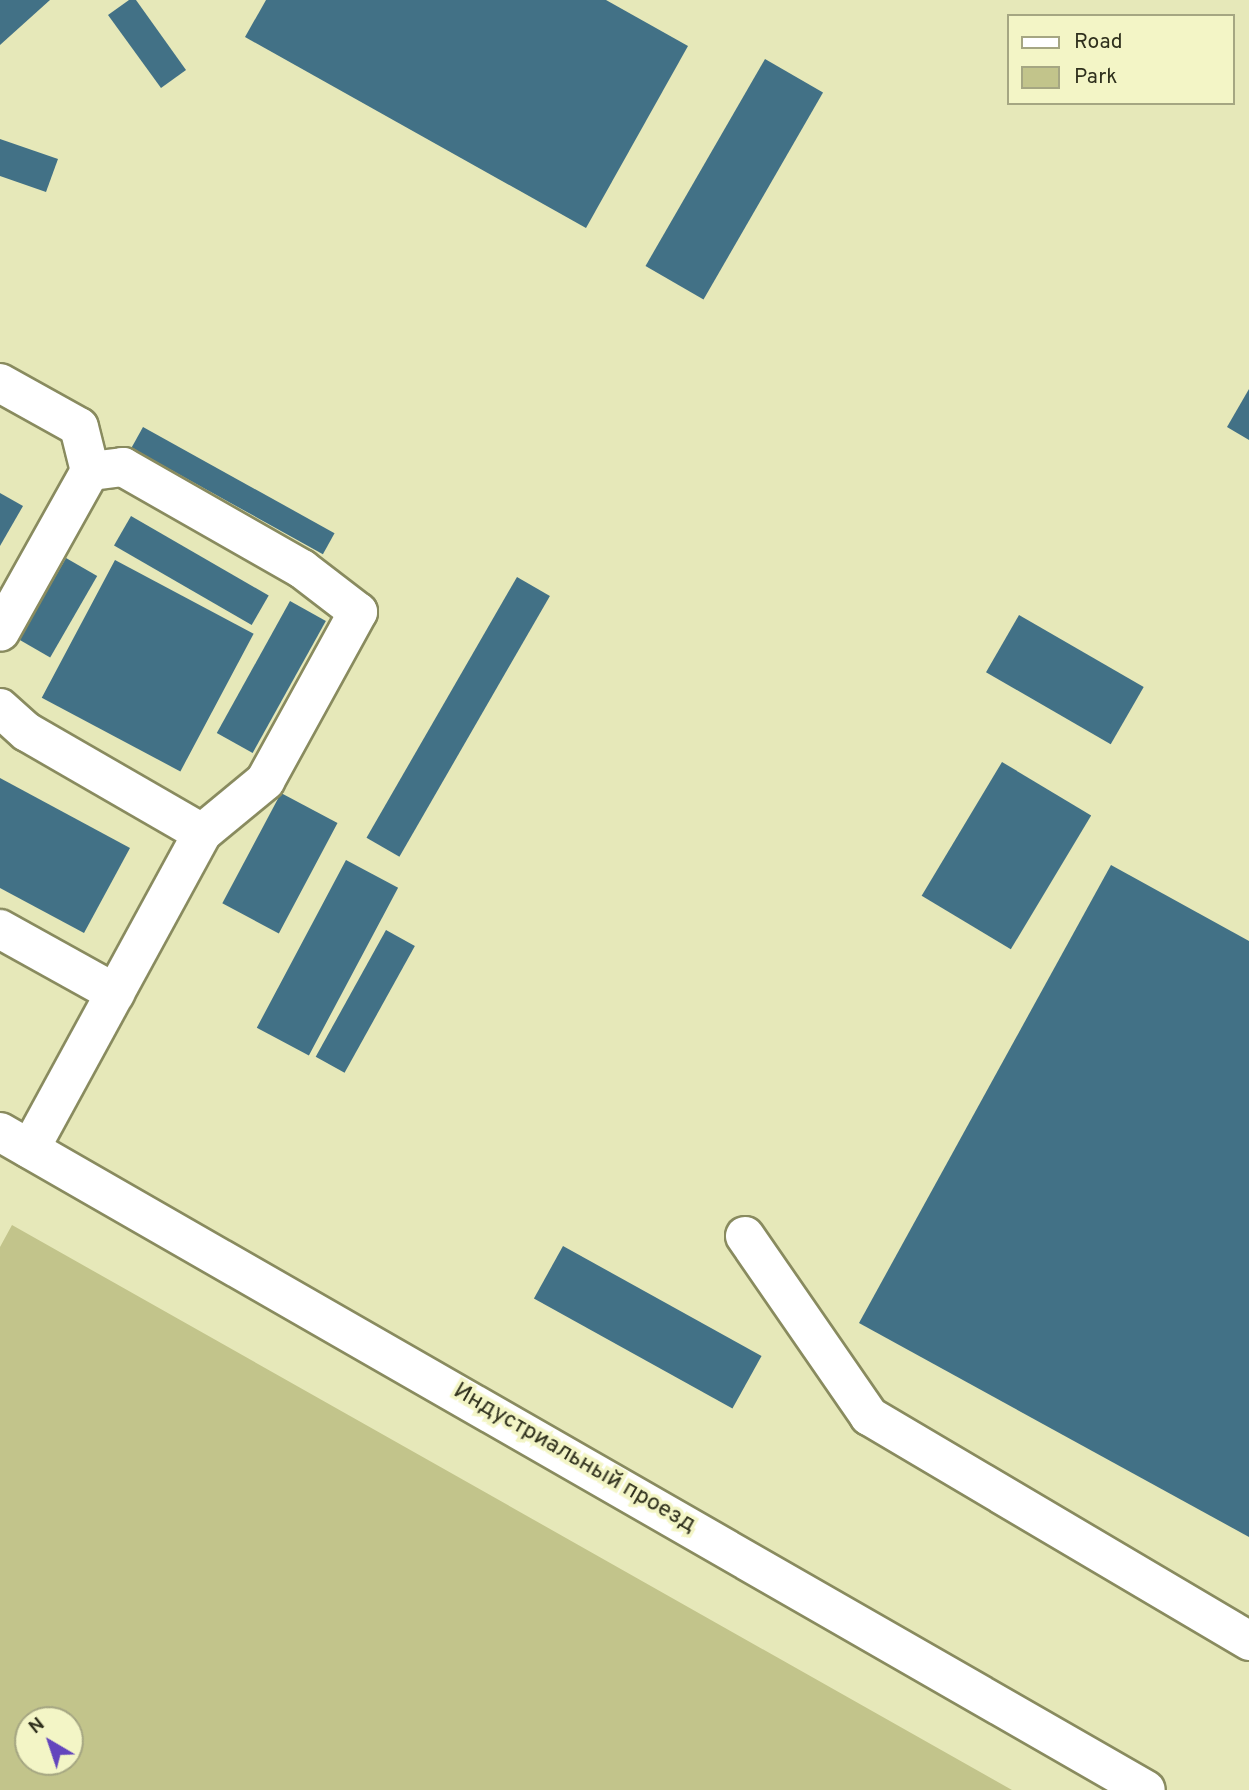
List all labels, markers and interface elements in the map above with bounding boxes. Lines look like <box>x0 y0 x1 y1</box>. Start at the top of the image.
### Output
legend <box>1007 14 1235 105</box>
text: Road <box>1074 29 1123 56</box>
text: Park <box>1074 64 1117 91</box>
street label: Индустриальный проезд <box>448 1378 700 1540</box>
north arrow <box>14 1706 84 1776</box>
text: N <box>24 1713 50 1740</box>

